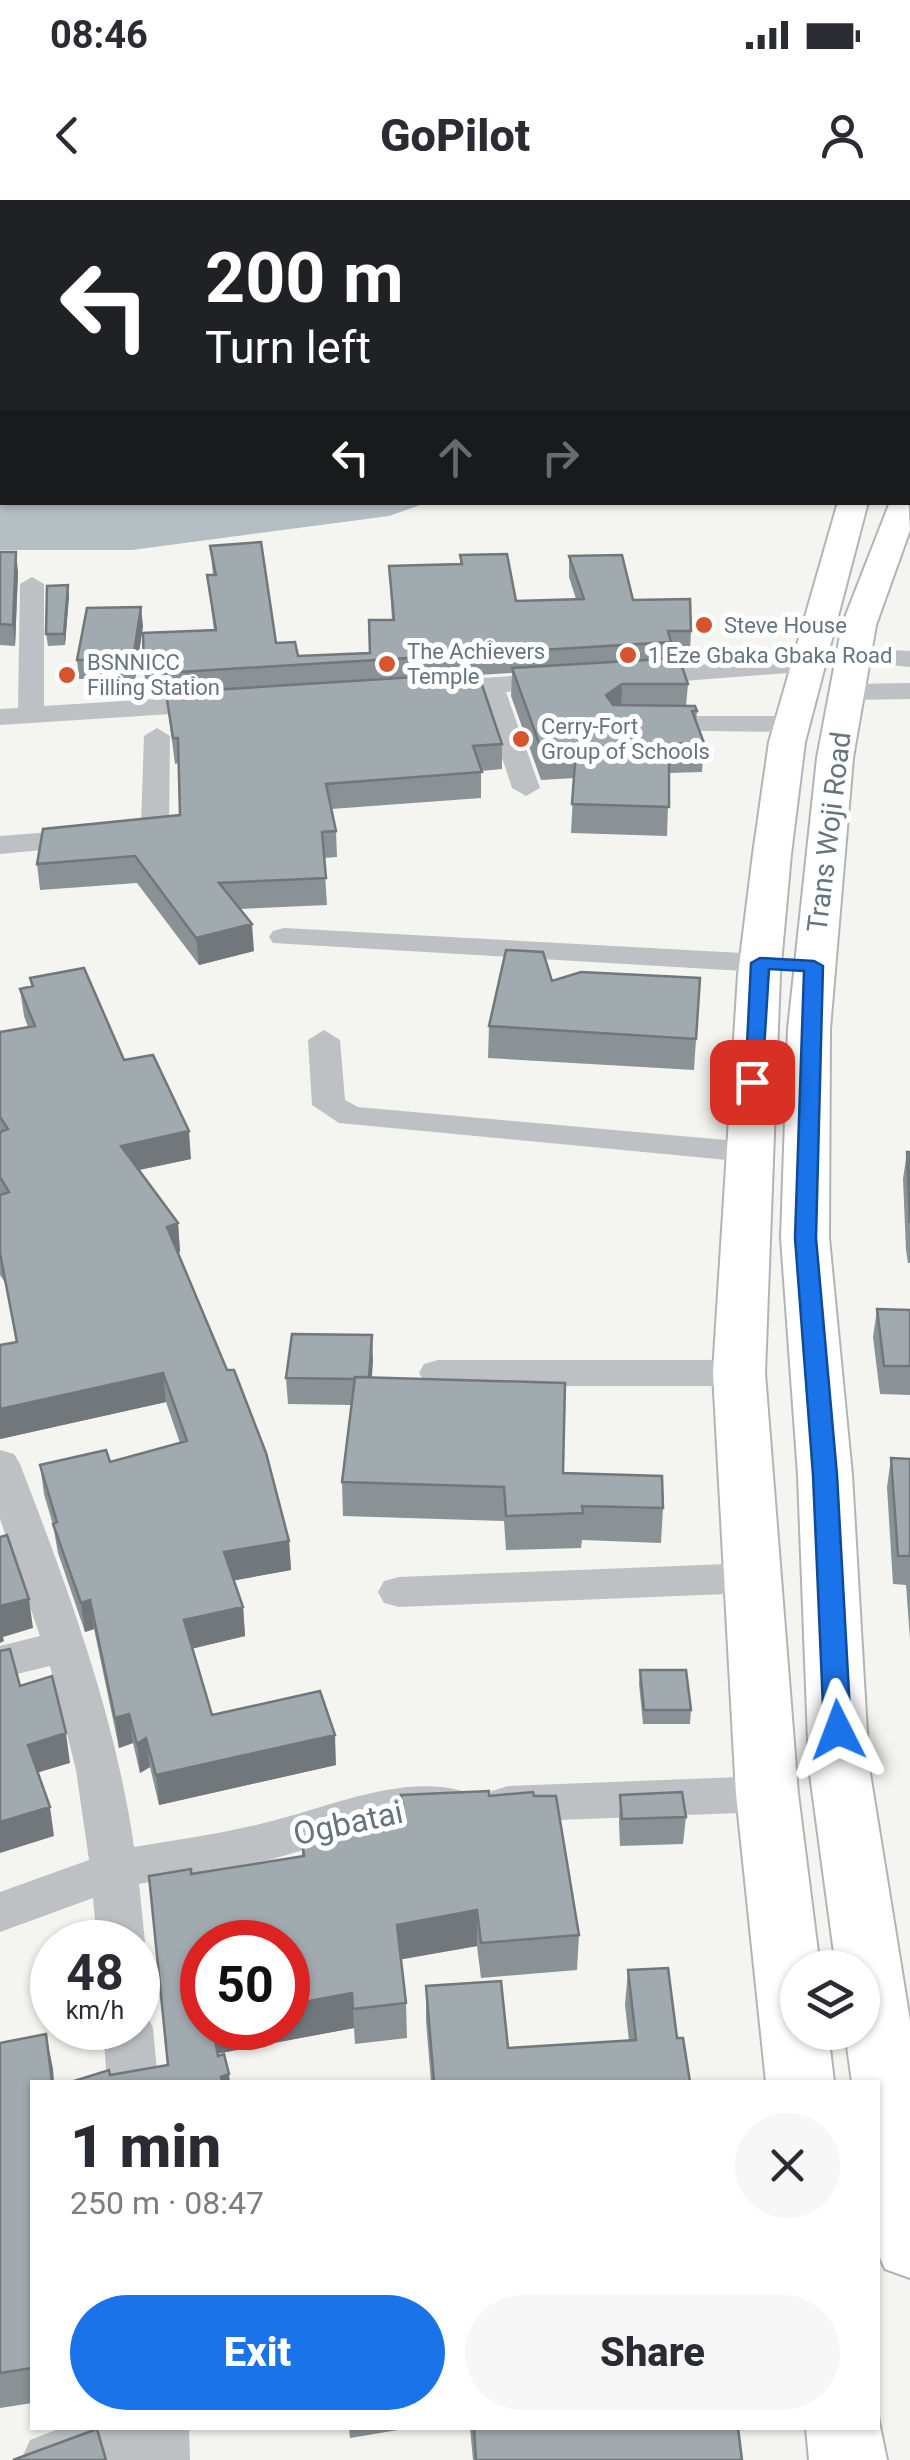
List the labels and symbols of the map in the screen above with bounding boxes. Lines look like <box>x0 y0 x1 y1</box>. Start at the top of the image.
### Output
place label: Steve House <box>724 613 847 638</box>
marker: Steve House <box>693 614 715 636</box>
place label: The Achievers Temple <box>407 639 545 689</box>
place label: 1 Eze Gbaka Gbaka Road <box>648 643 892 668</box>
marker: 1 Eze Gbaka Gbaka Road <box>617 644 639 666</box>
place label: BSNNICC Filling Station <box>87 650 220 700</box>
marker: The Achievers Temple <box>376 653 398 675</box>
marker: BSNNICC Filling Station <box>56 664 78 686</box>
place label: Cerry-Fort Group of Schools <box>541 714 710 764</box>
marker: Cerry-Fort Group of Schools <box>510 728 532 750</box>
street label: Trans Woji Road <box>800 730 858 934</box>
pin <box>710 1040 795 1125</box>
position arrow <box>786 1678 890 1782</box>
street label: Ogbatai <box>290 1793 406 1853</box>
speed limit sign: 50 <box>180 1920 310 2050</box>

